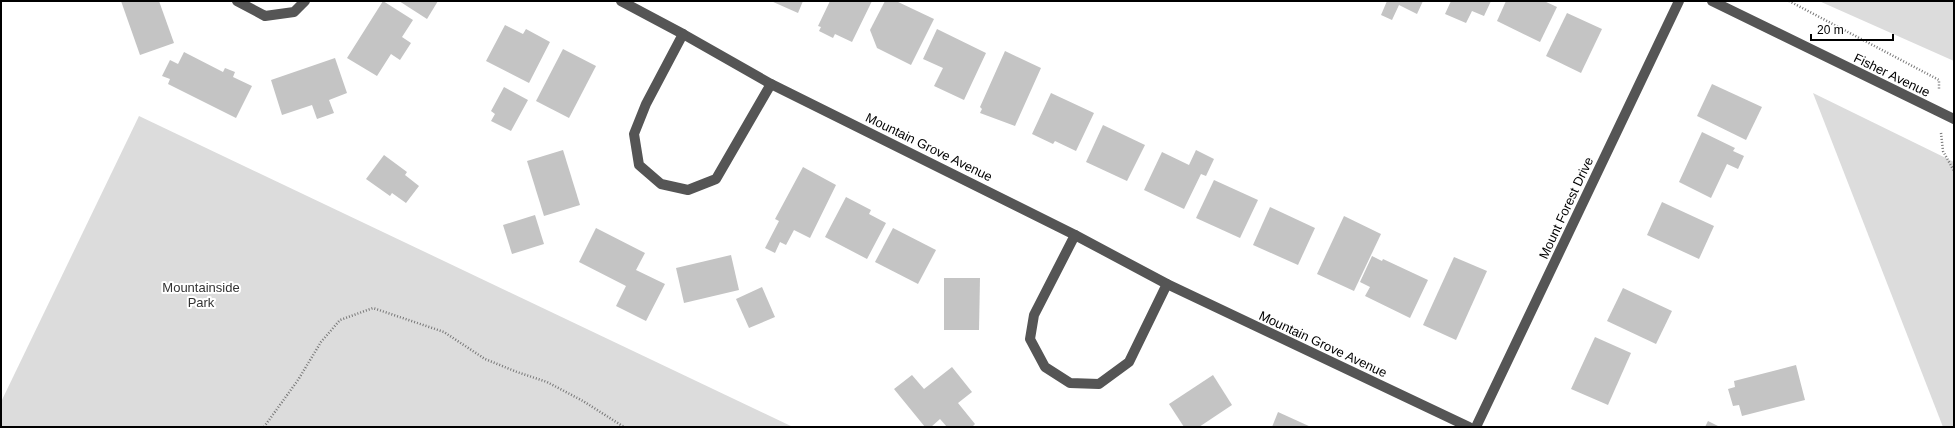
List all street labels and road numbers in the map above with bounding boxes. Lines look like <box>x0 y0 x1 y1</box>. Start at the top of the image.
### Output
street label: Fisher Avenue <box>1851 50 1933 100</box>
street label: Mountain Grove Avenue <box>863 110 995 184</box>
street label: Mount Forest Drive <box>1536 155 1596 261</box>
street label: Mountain Grove Avenue <box>1257 308 1389 380</box>

